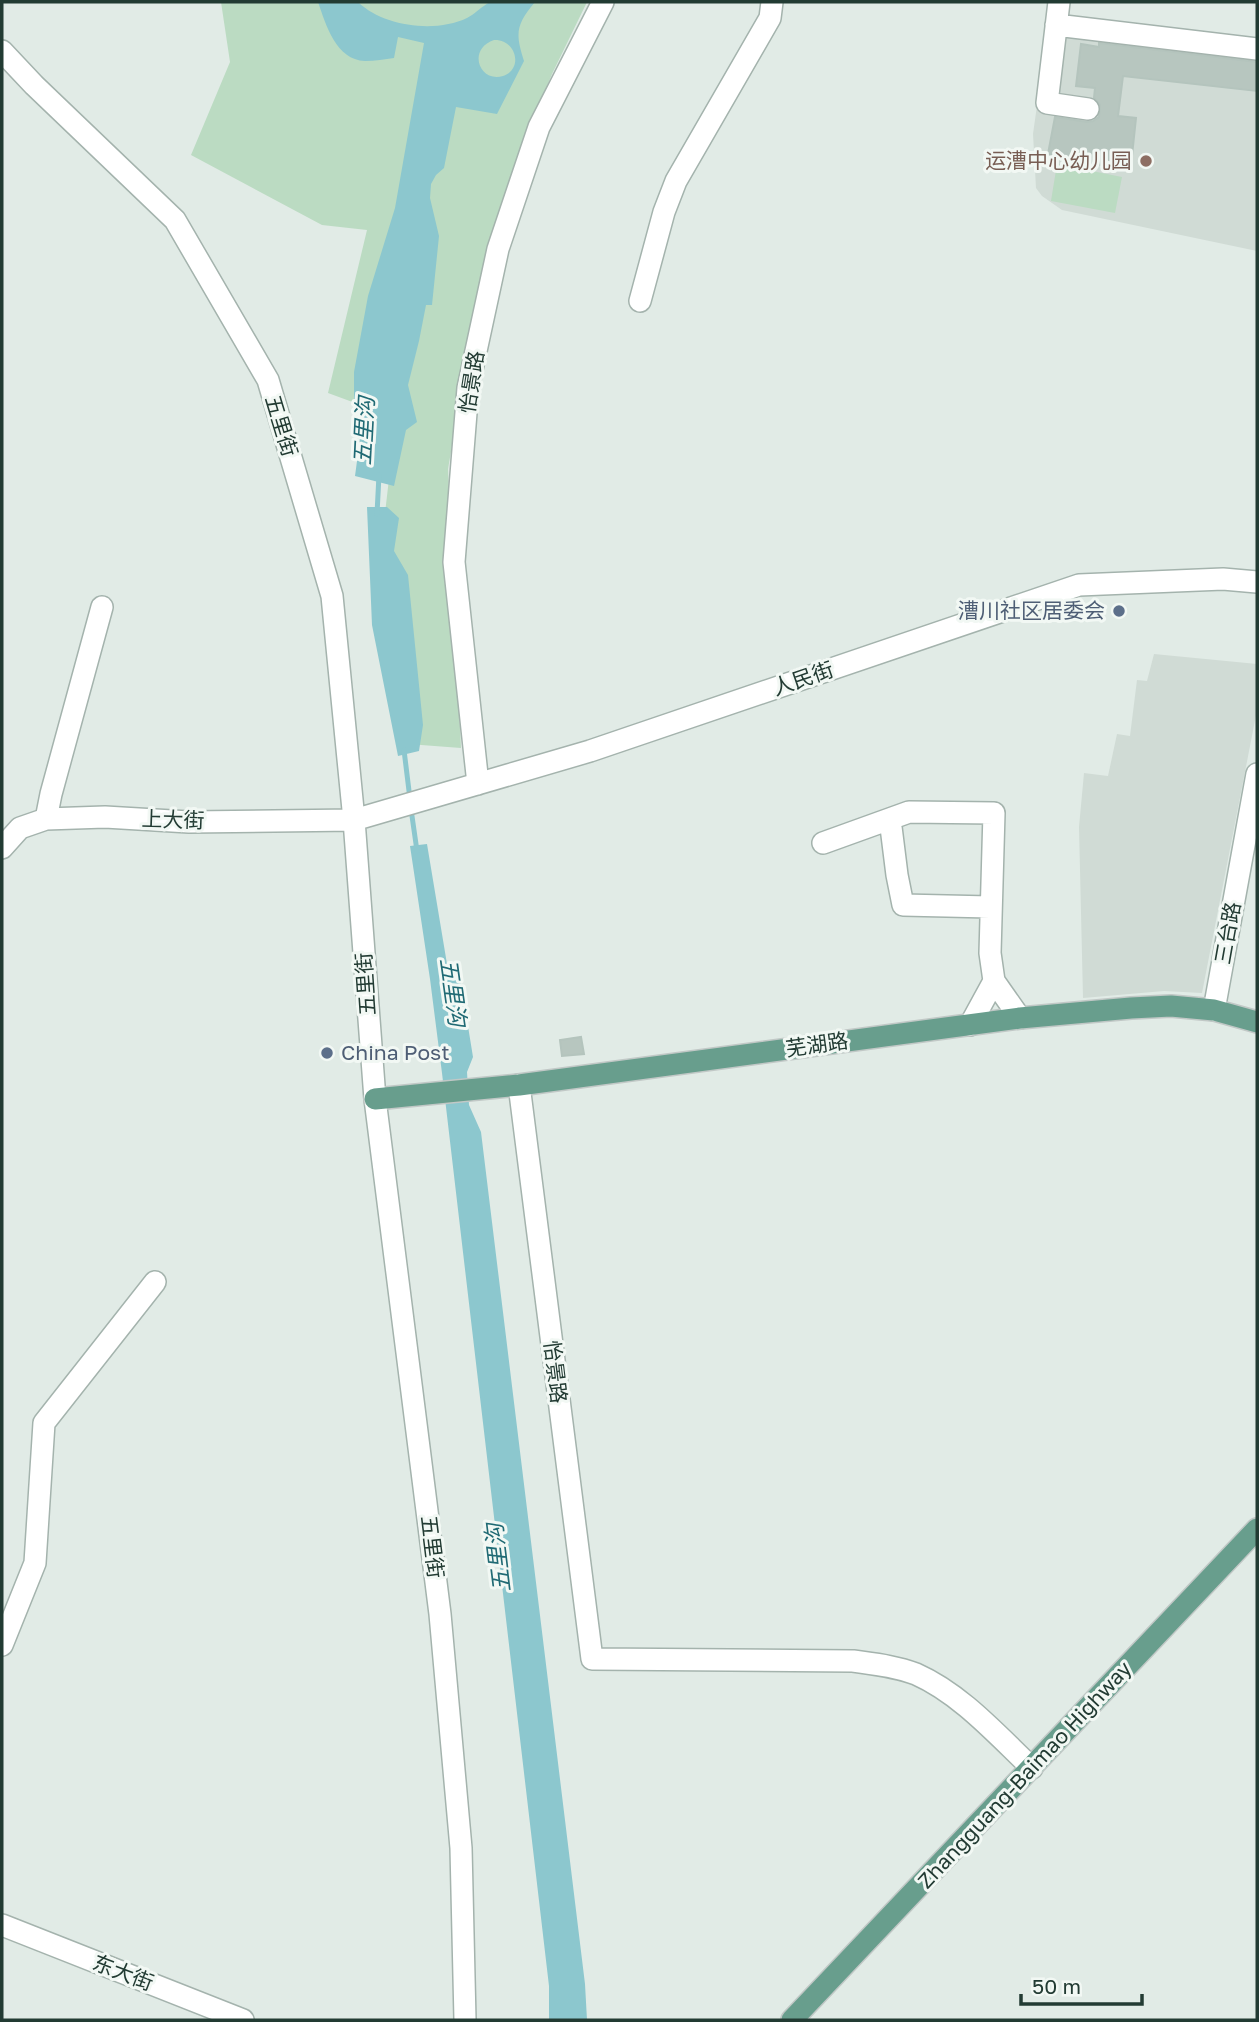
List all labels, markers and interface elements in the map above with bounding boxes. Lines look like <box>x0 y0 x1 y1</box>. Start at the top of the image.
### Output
place label: 运漕中心幼儿园 <box>985 147 1132 173</box>
marker: 运漕中心幼儿园 <box>1138 153 1154 169</box>
street label: 怡景路 <box>453 349 489 415</box>
street label: 五里街 <box>260 392 304 460</box>
water label: 五里沟 <box>347 393 379 466</box>
place label: 漕川社区居委会 <box>958 597 1105 623</box>
marker: 漕川社区居委会 <box>1111 603 1127 619</box>
street label: 人民街 <box>769 656 837 701</box>
street label: 上大街 <box>141 805 205 833</box>
street label: 三台路 <box>1209 900 1245 966</box>
street label: 五里街 <box>350 952 380 1016</box>
water label: 五里沟 <box>435 956 473 1031</box>
street label: 芜湖路 <box>784 1027 850 1061</box>
place label: China Post <box>341 1039 450 1065</box>
marker: China Post <box>319 1045 335 1061</box>
street label: 怡景路 <box>539 1339 573 1405</box>
street label: 五里街 <box>416 1514 450 1580</box>
water label: 五里沟 <box>479 1519 515 1594</box>
street label: Zhangguang-Baimao Highway <box>912 1655 1137 1893</box>
street label: 东大街 <box>89 1949 157 1995</box>
scale bar <box>1021 1962 1142 2006</box>
text: 50 m <box>1032 1973 1081 1999</box>

